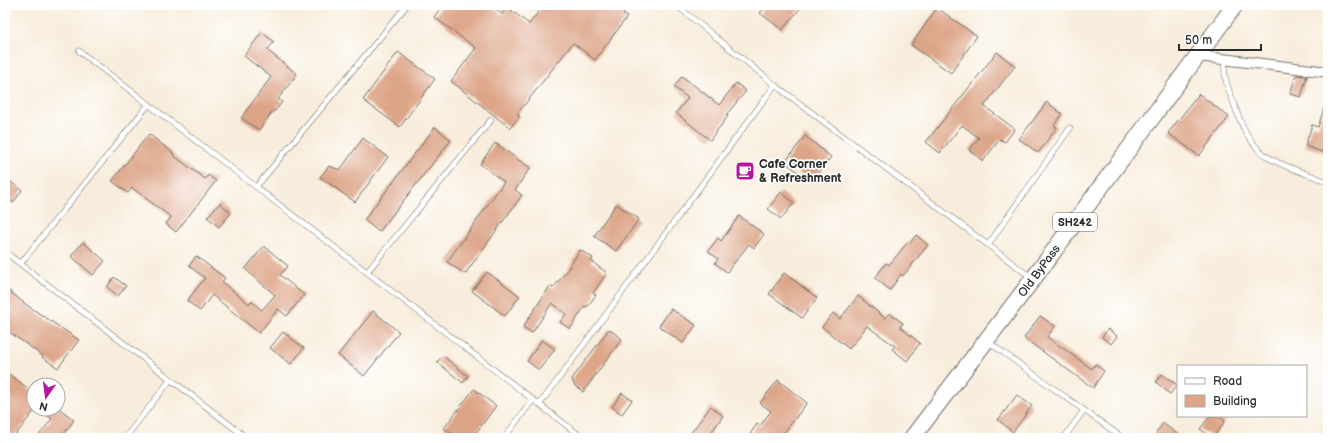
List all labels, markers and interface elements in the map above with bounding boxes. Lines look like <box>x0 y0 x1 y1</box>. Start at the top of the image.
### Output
scale bar <box>1179 26 1261 52</box>
text: 50 m <box>1185 33 1212 48</box>
place label: Cafe Corner & Refreshment <box>759 157 841 186</box>
cafe icon: Cafe Corner & Refreshment <box>734 160 756 182</box>
road number: SH242 <box>1053 213 1097 231</box>
street label: Old ByPass <box>1015 242 1063 300</box>
legend <box>1177 365 1307 417</box>
text: Road <box>1213 374 1242 389</box>
north arrow <box>26 377 66 417</box>
text: Building <box>1213 394 1257 409</box>
text: N <box>38 399 49 414</box>

